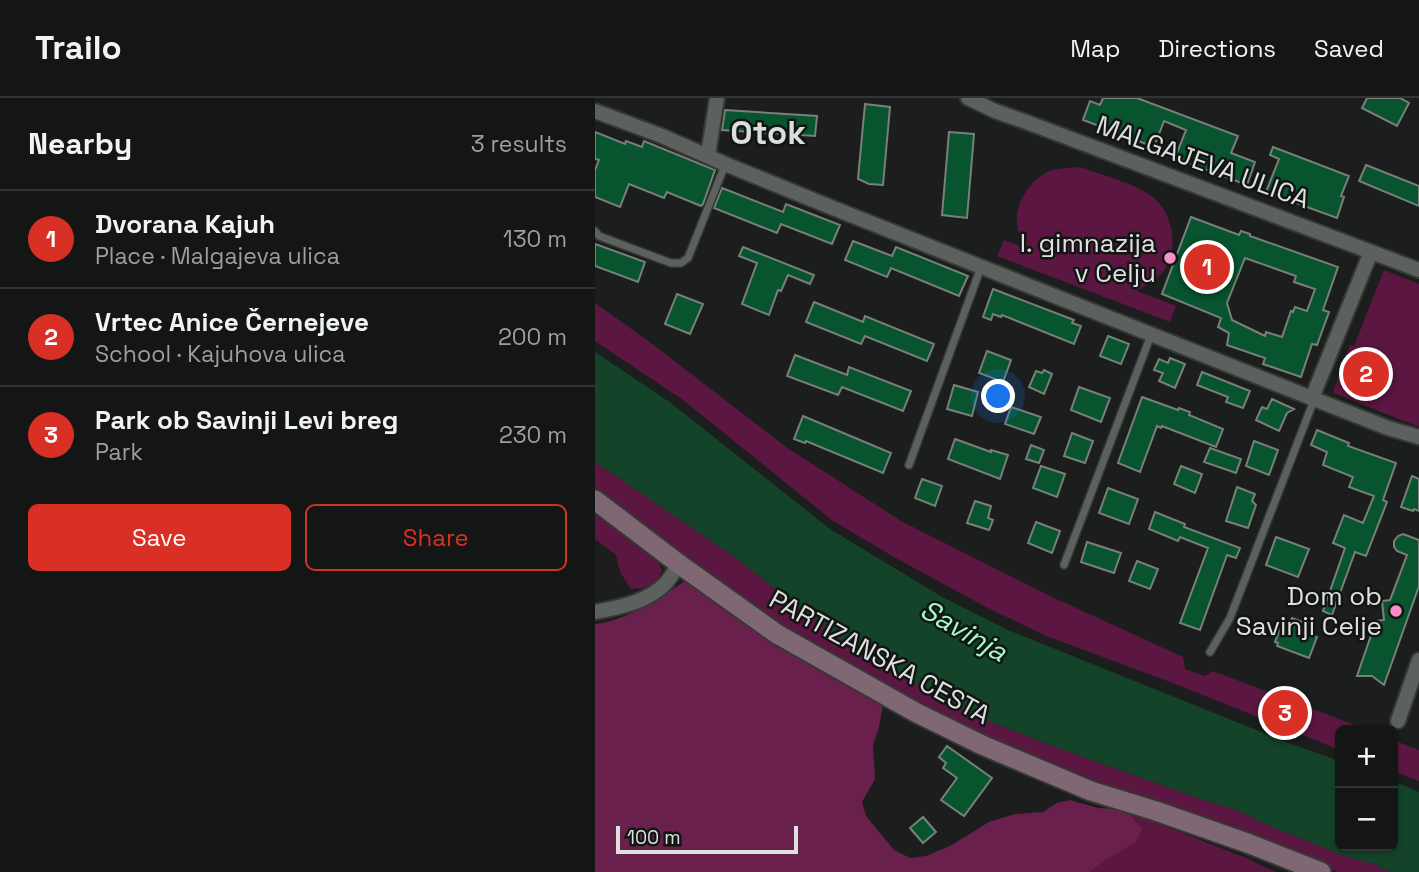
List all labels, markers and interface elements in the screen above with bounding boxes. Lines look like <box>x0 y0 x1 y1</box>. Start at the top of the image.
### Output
text: Trailo <box>35 27 122 69</box>
text: Map <box>1070 33 1120 64</box>
text: Directions <box>1158 33 1276 64</box>
text: Saved <box>1314 33 1384 64</box>
street label: MALGAJEVA ULICA <box>1092 108 1314 216</box>
district label: Otok <box>730 112 806 154</box>
text: Nearby <box>28 124 132 163</box>
text: 3 results <box>471 129 567 159</box>
text: Dvorana Kajuh <box>95 207 275 241</box>
text: 1 <box>46 224 56 254</box>
text: 130 m <box>503 224 567 254</box>
place label: I. gimnazija v Celju <box>1020 226 1156 290</box>
text: Place · Malgajeva ulica <box>95 241 340 271</box>
pin: 1 <box>1184 241 1230 293</box>
marker: I. gimnazija v Celju <box>1162 250 1178 266</box>
text: Vrtec Anice Černejeve <box>95 305 369 339</box>
text: 2 <box>44 322 58 352</box>
text: 200 m <box>498 322 567 352</box>
text: School · Kajuhova ulica <box>95 339 346 369</box>
pin: 2 <box>1343 348 1389 400</box>
your location <box>981 379 1015 413</box>
text: Park ob Savinji Levi breg <box>95 403 398 437</box>
text: 3 <box>44 420 58 450</box>
text: 230 m <box>499 420 567 450</box>
text: Park <box>95 437 143 467</box>
button: Save <box>28 504 291 571</box>
button: Share <box>305 504 567 571</box>
place label: Dom ob Savinji Celje <box>1236 579 1382 643</box>
street label: PARTIZANSKA CESTA <box>763 582 997 732</box>
water label: Savinja <box>914 591 1015 670</box>
marker: Dom ob Savinji Celje <box>1388 603 1404 619</box>
pin: 3 <box>1262 687 1308 739</box>
map controls <box>1335 725 1398 851</box>
button: + <box>1335 725 1398 788</box>
button: − <box>1335 788 1398 851</box>
scale bar <box>616 823 798 855</box>
text: 100 m <box>627 825 681 850</box>

